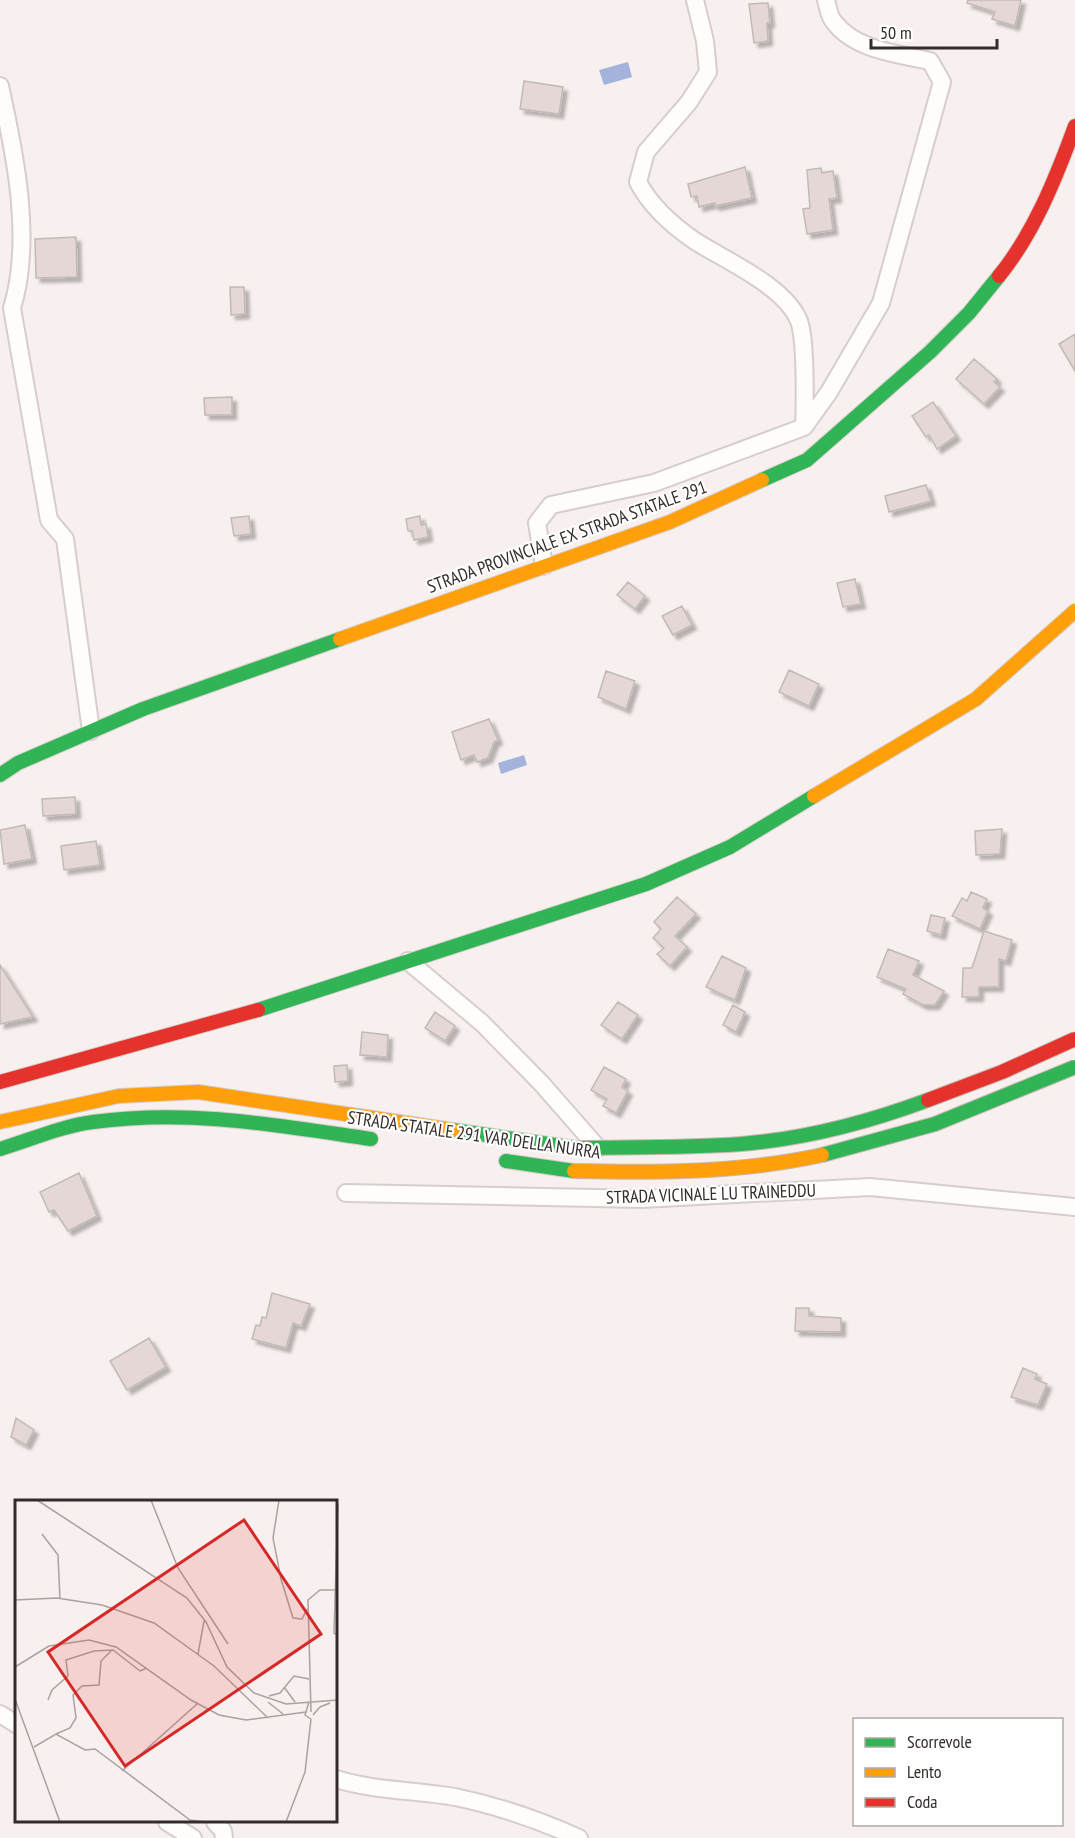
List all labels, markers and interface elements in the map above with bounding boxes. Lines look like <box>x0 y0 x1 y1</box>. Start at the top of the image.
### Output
scale bar <box>871 12 997 50</box>
text: 50 m <box>880 21 912 44</box>
street label: STRADA PROVINCIALE EX STRADA STATALE 291 <box>424 475 710 598</box>
street label: STRADA STATALE 291 VAR DELLA NURRA <box>346 1105 602 1164</box>
street label: STRADA VICINALE LU TRAINEDDU <box>606 1178 816 1209</box>
inset map <box>15 1500 338 1823</box>
legend <box>853 1718 1063 1826</box>
text: Scorrevole <box>907 1730 972 1753</box>
text: Lento <box>907 1760 942 1783</box>
text: Coda <box>907 1790 938 1813</box>

